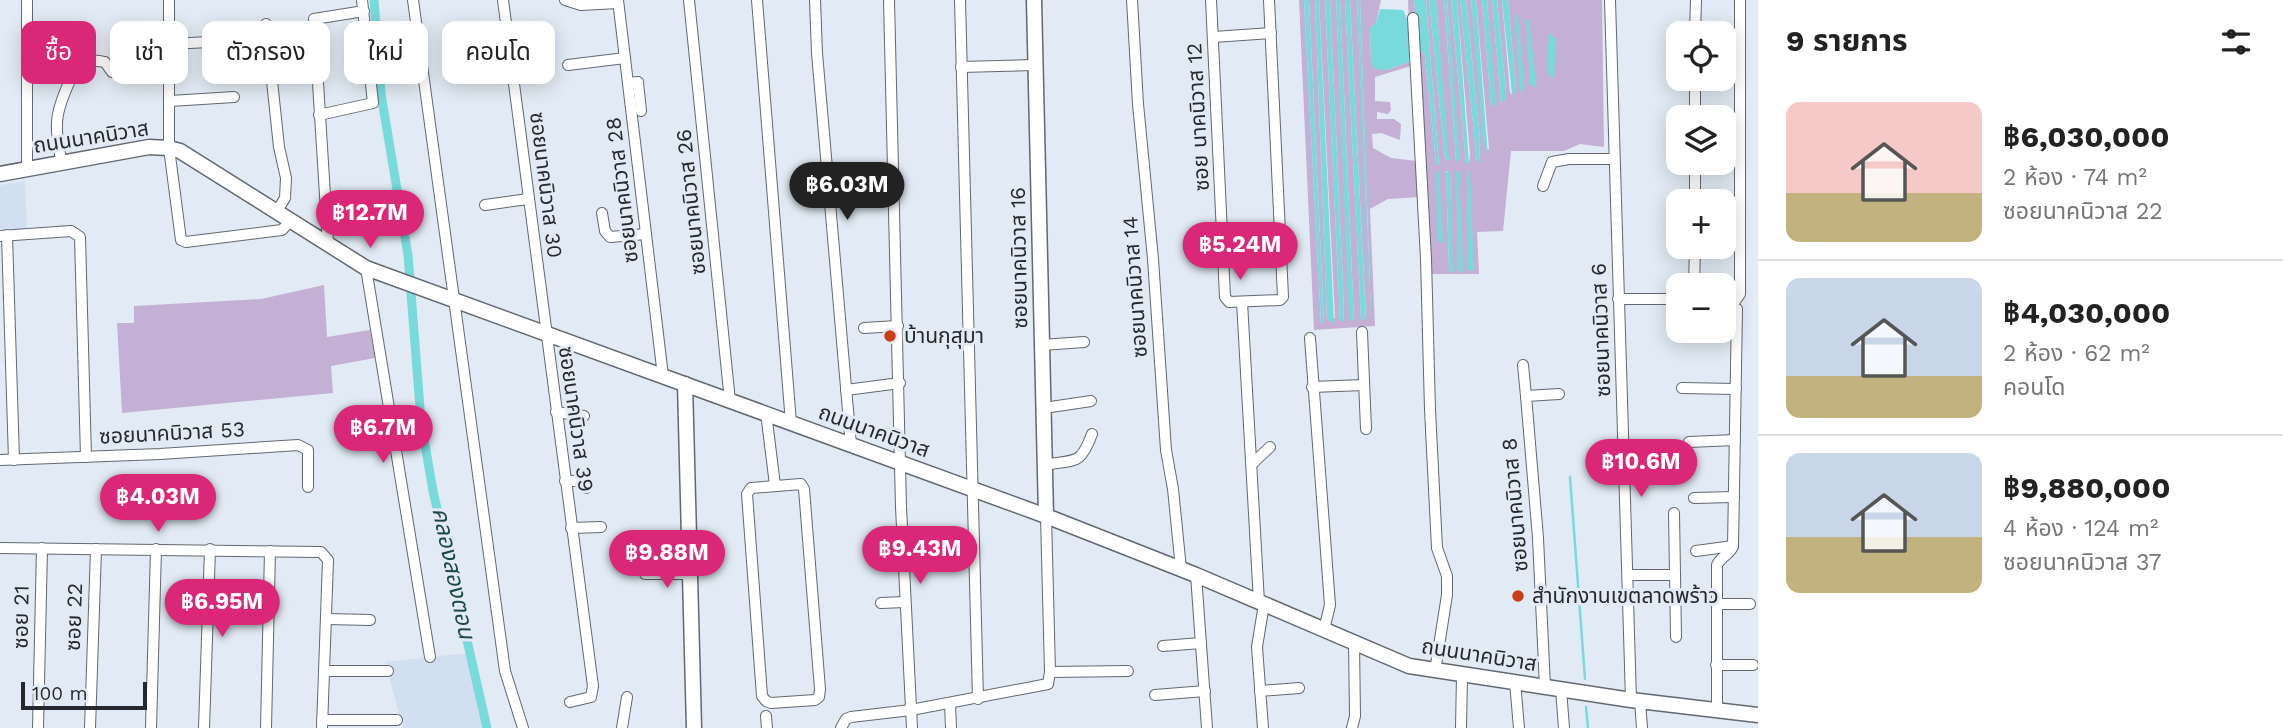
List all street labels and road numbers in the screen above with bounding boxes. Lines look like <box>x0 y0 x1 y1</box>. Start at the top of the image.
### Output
street label: ซอย นาคนิวาส 12 <box>1181 42 1214 192</box>
street label: ซอยนาคนิวาส 30 <box>525 111 568 259</box>
street label: ถนนนาคนิวาส <box>31 115 150 158</box>
street label: ซอยนาคนิวาส 28 <box>600 116 643 264</box>
street label: ซอยนาคนิวาส 26 <box>670 128 711 276</box>
street label: ซอยนาคนิวาส 16 <box>1005 187 1032 329</box>
street label: ซอยนาคนิวาส 14 <box>1117 215 1152 359</box>
street label: ซอยนาคนิวาส 6 <box>1586 263 1615 397</box>
street label: ซอยนาคนิวาส 39 <box>554 345 599 493</box>
street label: ถนนนาคนิวาส <box>815 399 933 462</box>
street label: ซอยนาคนิวาส 53 <box>98 416 245 449</box>
street label: ซอยนาคนิวาส 8 <box>1496 437 1533 573</box>
street label: ซอย 22 <box>60 583 87 651</box>
street label: ซอย 21 <box>7 585 34 649</box>
street label: ถนนนาคนิวาส <box>1420 633 1539 676</box>

